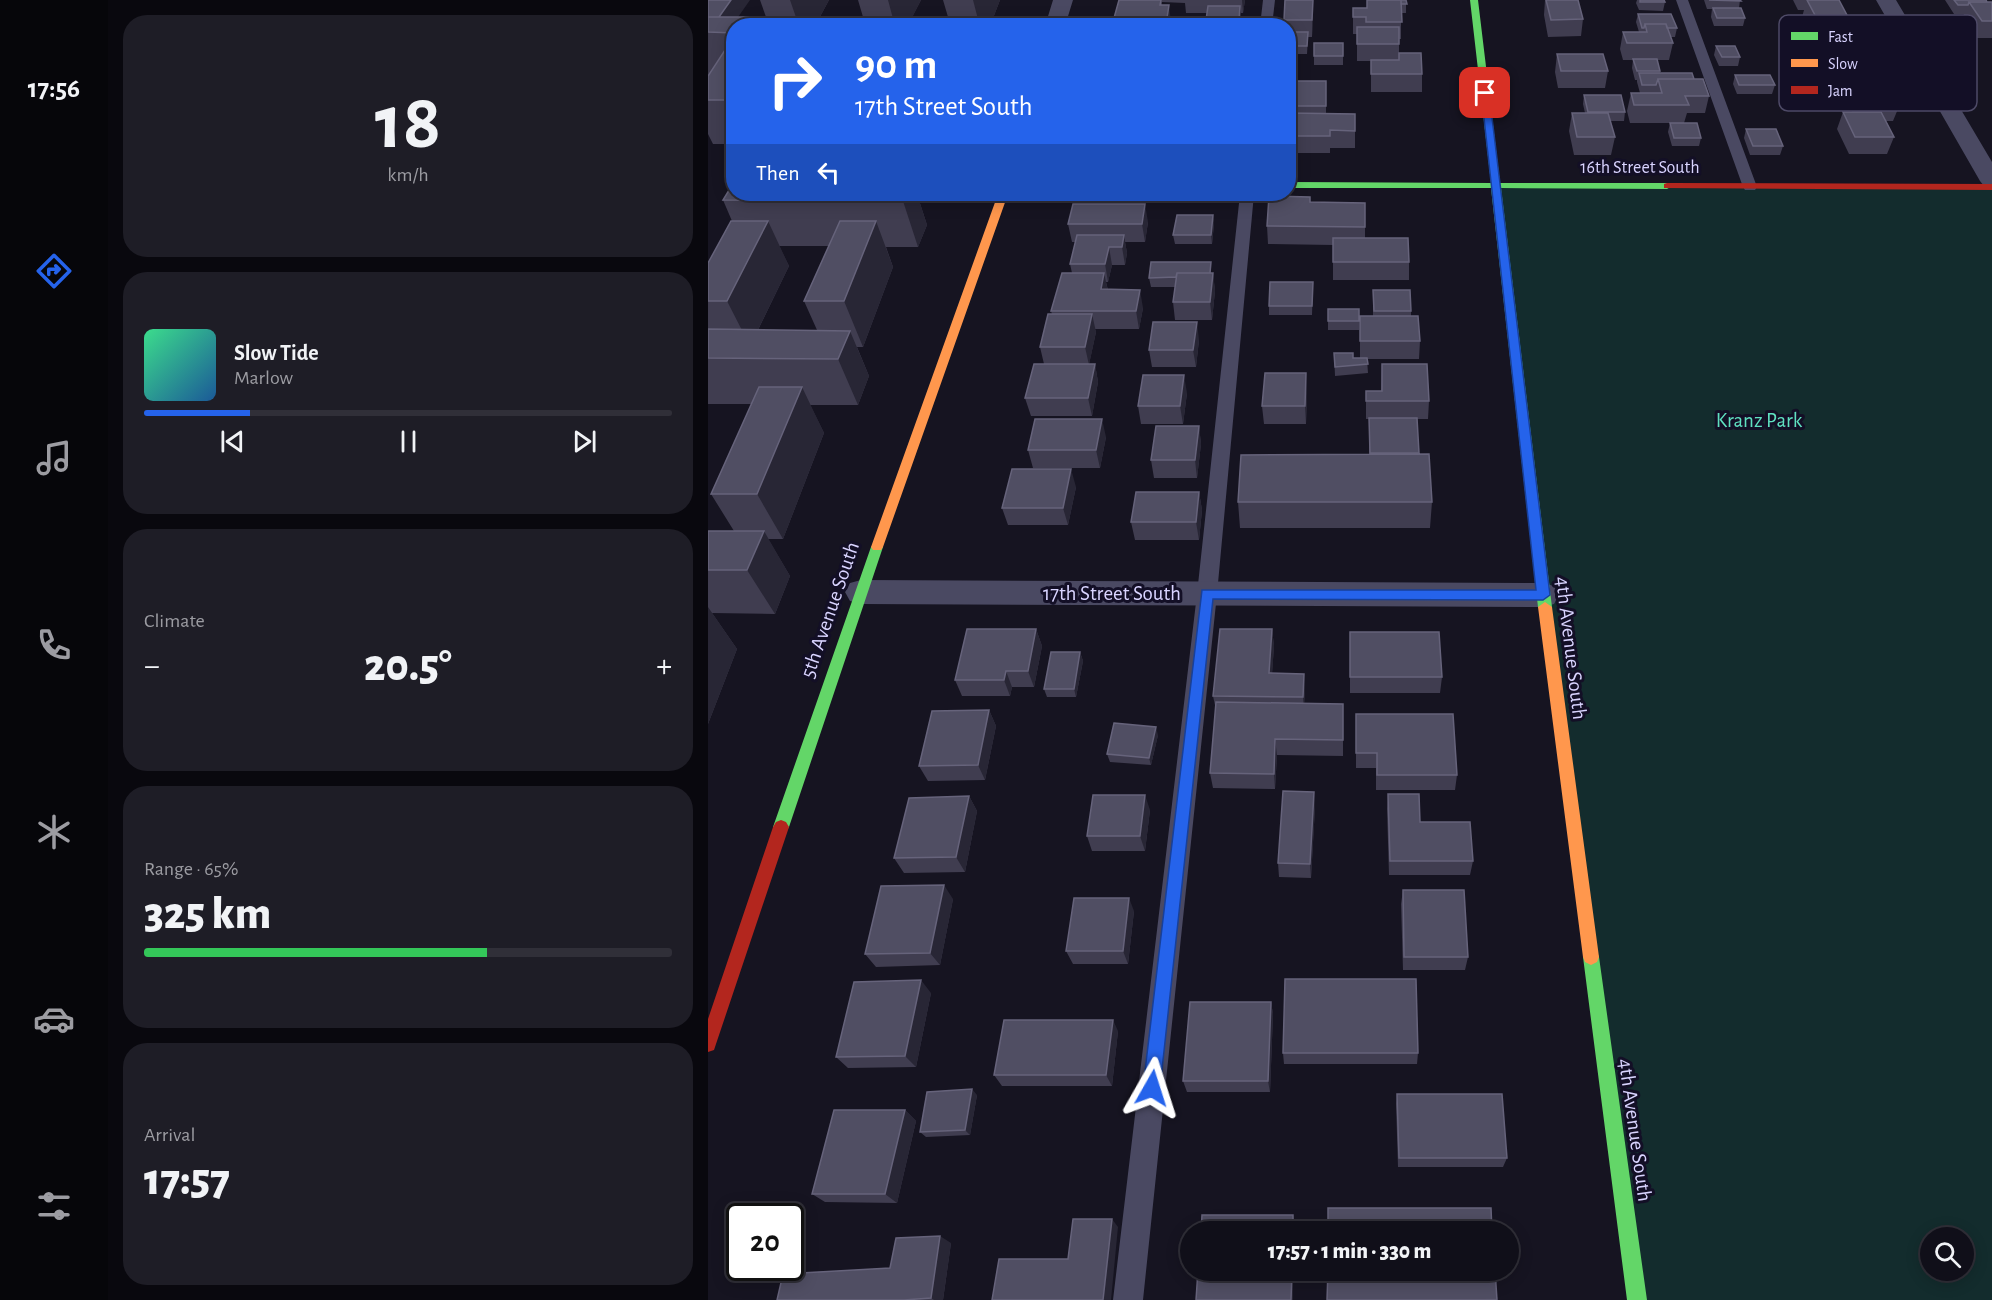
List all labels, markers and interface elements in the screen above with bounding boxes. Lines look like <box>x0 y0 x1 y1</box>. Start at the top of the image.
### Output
legend <box>1779 15 1977 111</box>
text: Fast <box>1828 29 1853 45</box>
icon: right <box>756 42 834 120</box>
text: 90 m <box>855 44 937 86</box>
text: Slow <box>1828 56 1858 72</box>
pin <box>1459 67 1510 118</box>
text: 17:56 <box>28 75 80 102</box>
icon: arrive <box>1468 76 1501 109</box>
text: Jam <box>1828 83 1853 99</box>
text: 18 <box>375 85 441 163</box>
text: 17th Street South <box>855 93 1033 120</box>
icon: left <box>812 156 845 189</box>
street label: 16th Street South <box>1580 159 1700 177</box>
text: Then <box>756 162 800 184</box>
text: km/h <box>387 165 429 185</box>
icon: directions <box>33 250 75 292</box>
text: Slow Tide <box>234 342 319 364</box>
text: Marlow <box>234 368 293 388</box>
park label: Kranz Park <box>1716 410 1803 431</box>
icon: previous <box>216 425 249 458</box>
icon: pause <box>392 425 425 458</box>
icon: next <box>568 425 601 458</box>
icon: music <box>33 437 75 479</box>
street label: 5th Avenue South <box>797 539 863 681</box>
street label: 4th Avenue South <box>1552 575 1590 721</box>
street label: 17th Street South <box>1043 583 1181 604</box>
text: Climate <box>144 611 205 631</box>
icon: phone <box>33 624 75 666</box>
text: 20.5° <box>364 644 452 689</box>
text: − <box>144 650 160 683</box>
text: + <box>656 650 672 683</box>
icon: climate <box>33 811 75 853</box>
text: Range · 65% <box>144 859 238 879</box>
text: 325 km <box>144 892 271 937</box>
icon: car <box>33 998 75 1040</box>
position arrow <box>1120 1056 1184 1120</box>
street label: 4th Avenue South <box>1615 1057 1655 1203</box>
text: Arrival <box>144 1125 195 1145</box>
text: 17:57 <box>144 1158 230 1203</box>
icon: filters <box>33 1185 75 1227</box>
speed limit sign: 20 <box>726 1203 804 1281</box>
map controls <box>1920 1227 1974 1281</box>
button: search <box>1920 1227 1974 1281</box>
text: 17:57 · 1 min · 330 m <box>1268 1240 1431 1262</box>

